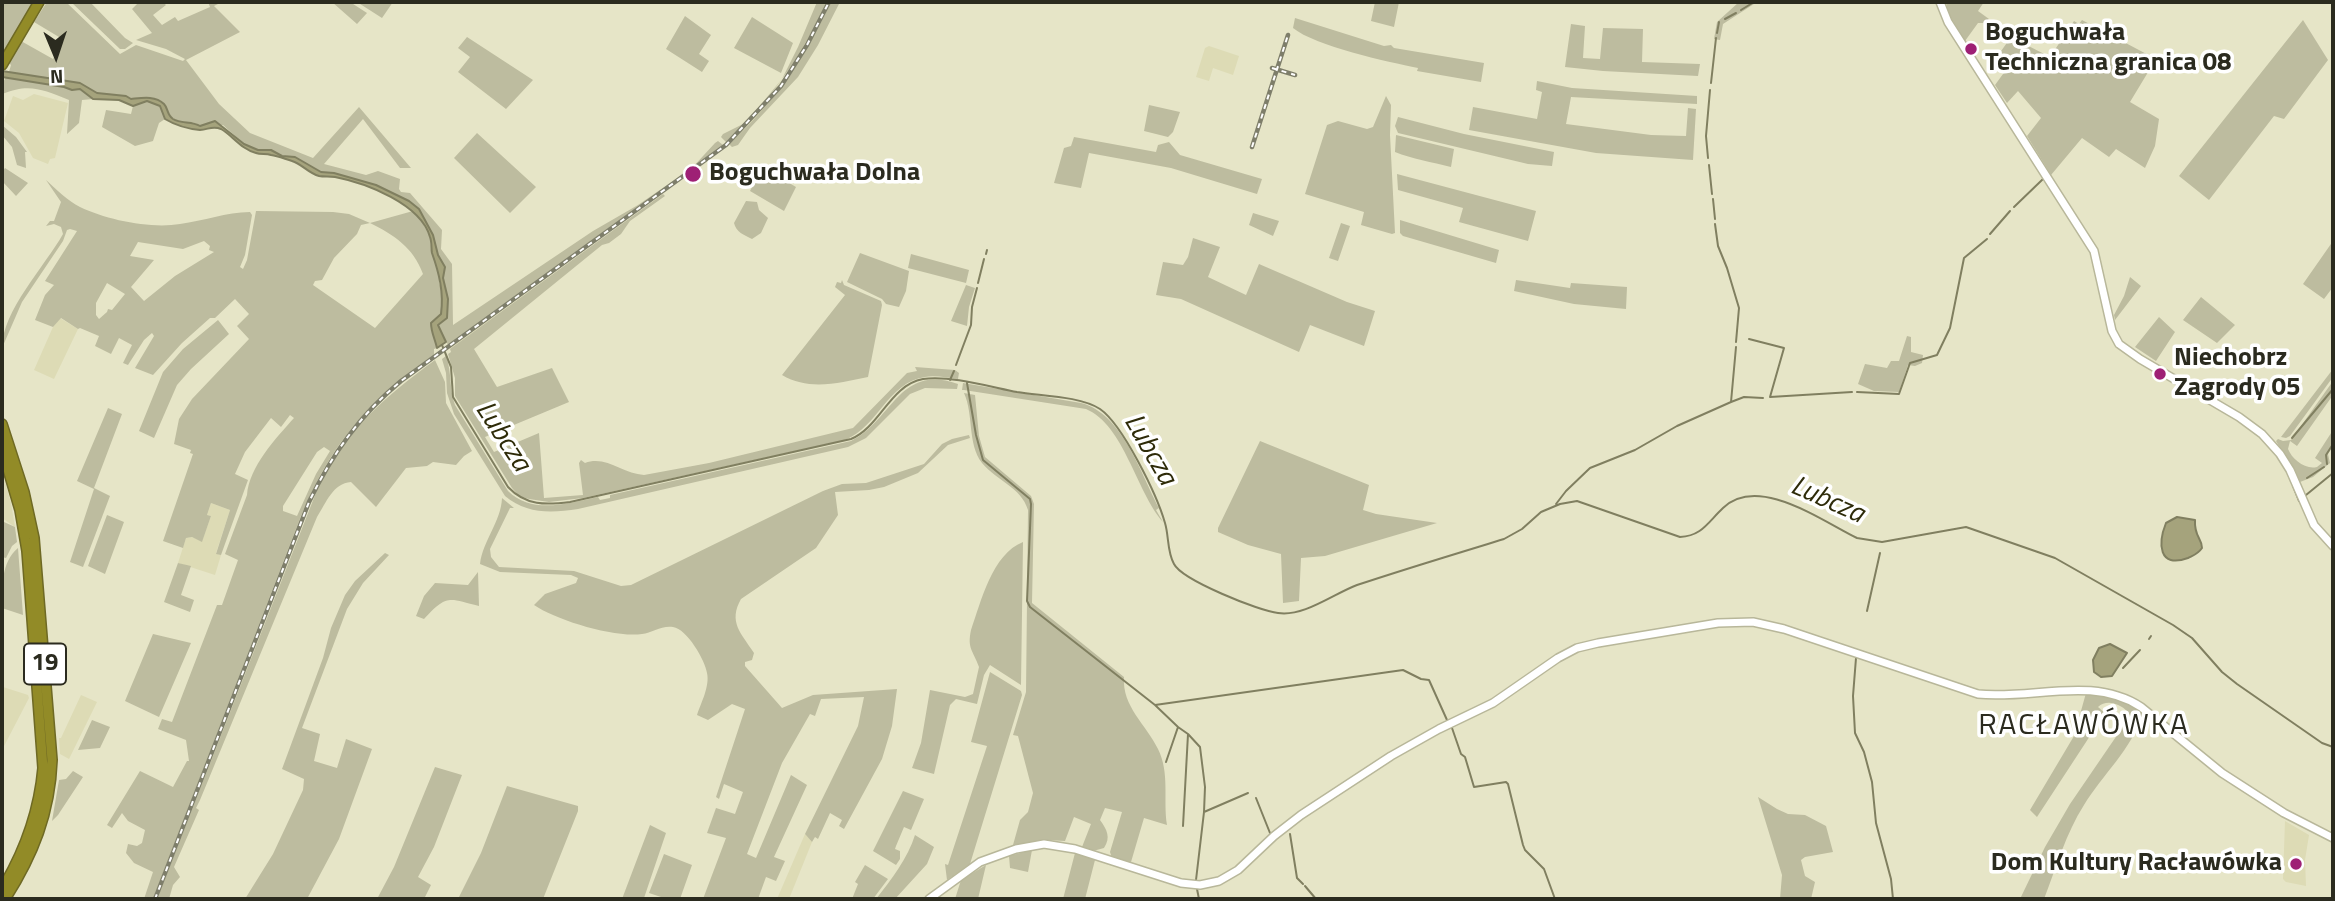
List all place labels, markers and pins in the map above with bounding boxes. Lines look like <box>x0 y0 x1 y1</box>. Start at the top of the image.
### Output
place label: Boguchwała Techniczna granica 08 <box>1985 18 2232 80</box>
marker: Boguchwała Techniczna granica 08 <box>1963 41 1979 57</box>
place label: Boguchwała Dolna <box>709 158 920 190</box>
marker: Boguchwała Dolna <box>683 164 703 184</box>
place label: Niechobrz Zagrody 05 <box>2174 343 2301 404</box>
marker: Niechobrz Zagrody 05 <box>2152 366 2168 382</box>
place label: Dom Kultury Racławówka <box>1991 848 2282 880</box>
marker: Dom Kultury Racławówka <box>2288 856 2304 872</box>

